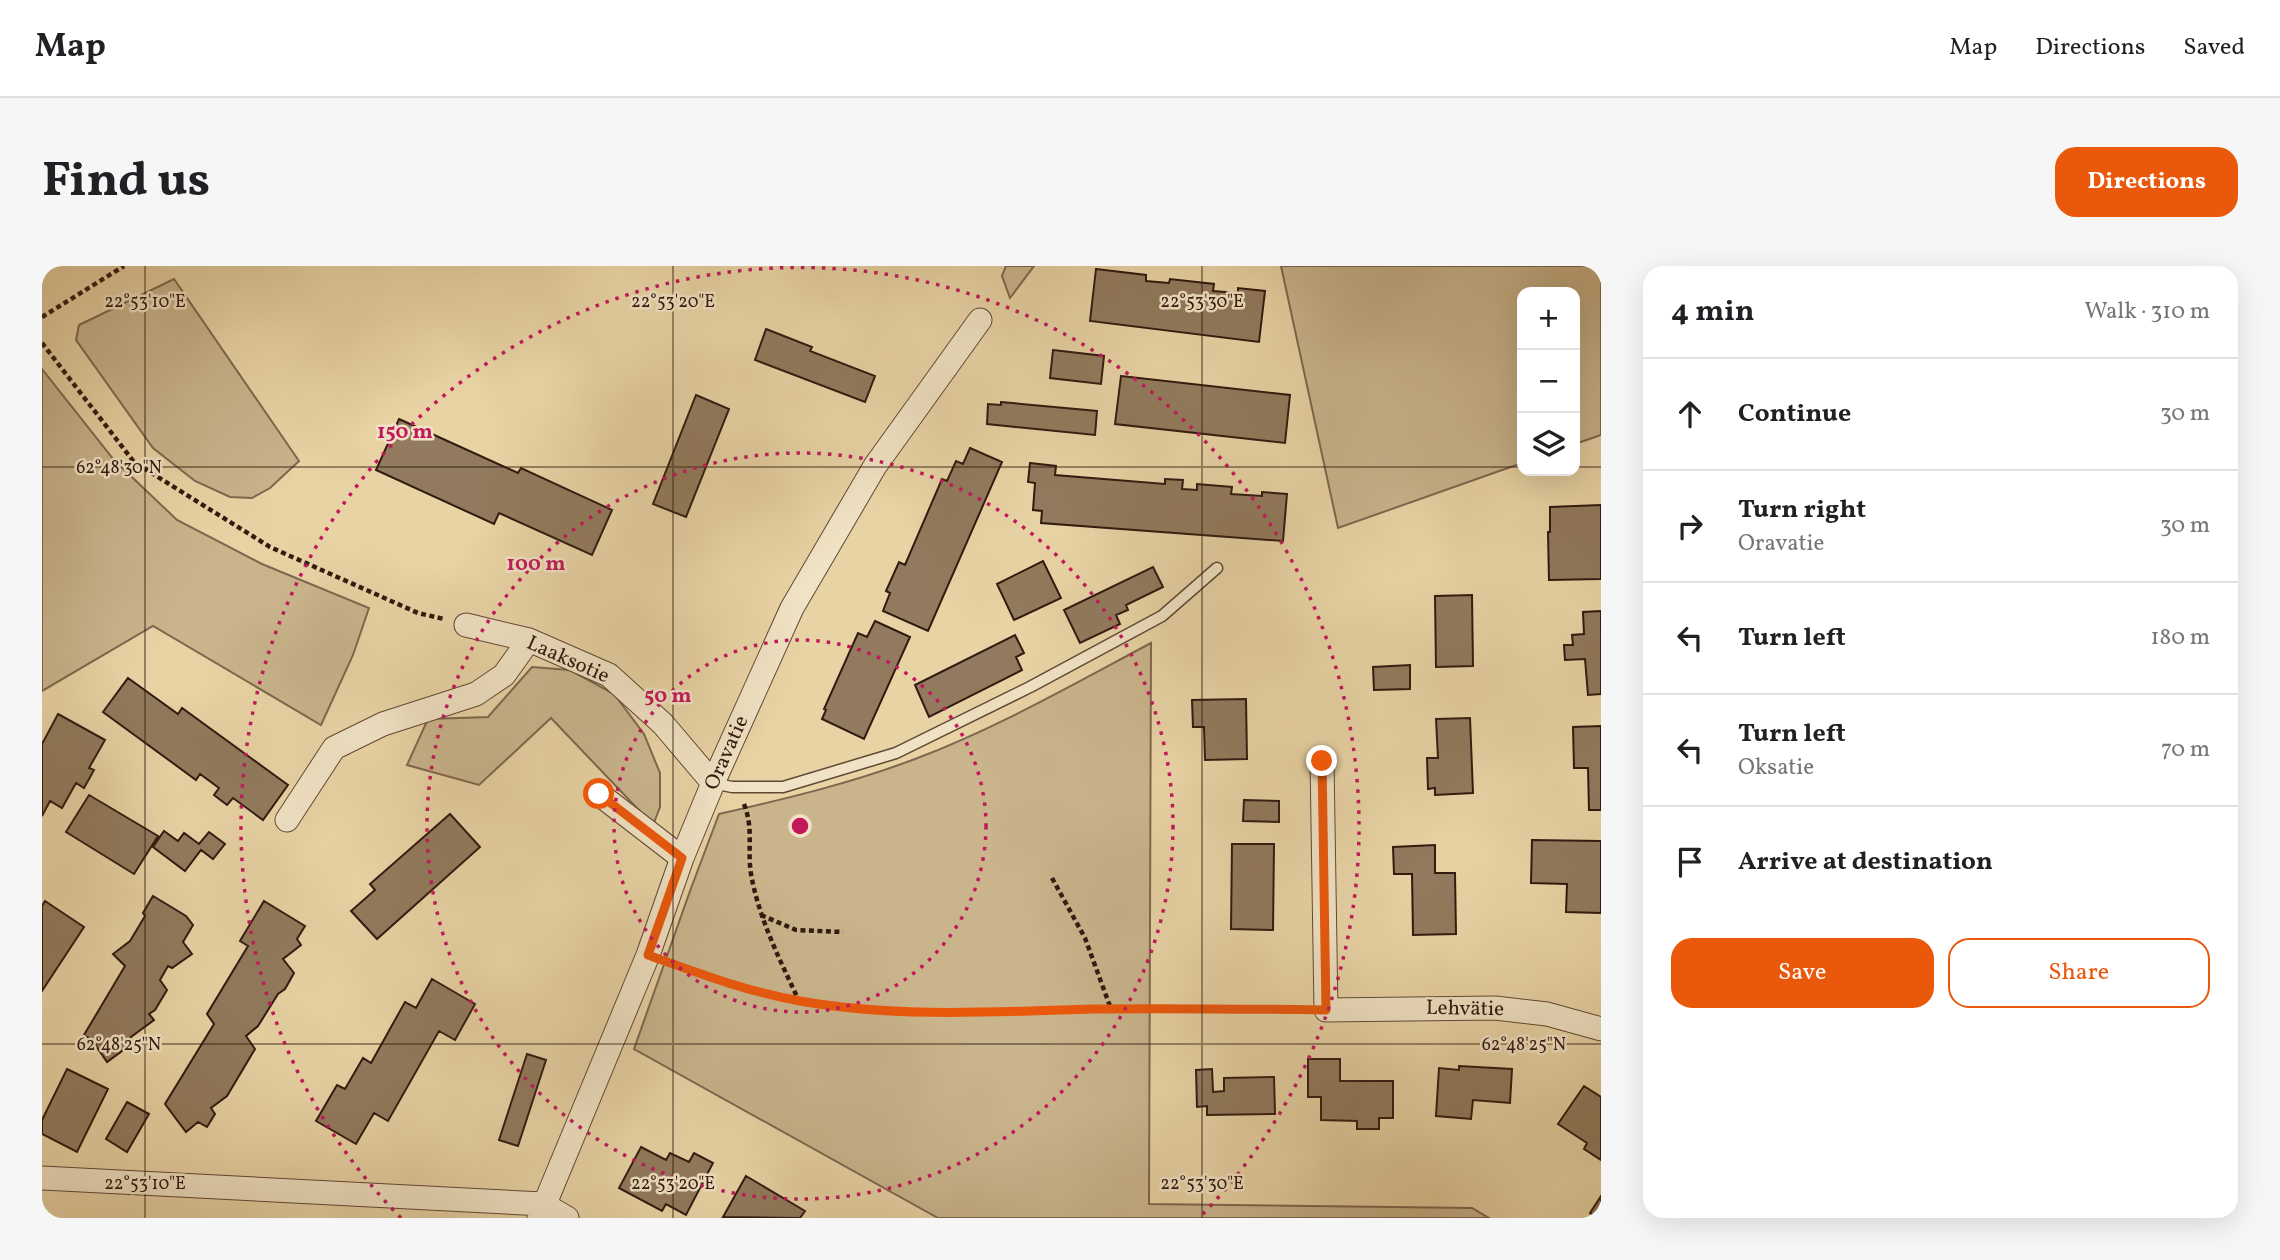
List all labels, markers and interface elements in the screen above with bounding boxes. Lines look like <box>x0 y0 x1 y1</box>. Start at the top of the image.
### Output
text: Map <box>35 25 106 71</box>
text: Map <box>1949 31 1997 65</box>
text: Directions <box>2035 31 2145 65</box>
text: Saved <box>2183 31 2245 65</box>
button: Directions <box>2055 147 2238 217</box>
text: Find us <box>42 148 210 217</box>
map controls <box>1517 287 1580 476</box>
button: + <box>1517 287 1580 350</box>
text: 22°53'10"E <box>104 290 186 315</box>
text: 22°53'20"E <box>631 290 715 315</box>
text: 22°53'30"E <box>1160 290 1244 315</box>
text: 4 min <box>1671 291 1755 333</box>
text: Walk · 310 m <box>2084 296 2210 328</box>
button: − <box>1517 350 1580 413</box>
icon: ahead <box>1671 395 1709 433</box>
text: Continue <box>1738 396 1851 432</box>
text: 30 m <box>2160 398 2210 430</box>
button: layers <box>1517 413 1580 476</box>
text: 150 m <box>377 418 433 447</box>
text: 62°48'30"N <box>76 456 162 481</box>
text: Turn right <box>1738 492 1866 528</box>
icon: right <box>1671 507 1709 545</box>
text: 30 m <box>2160 510 2210 542</box>
text: Oravatie <box>1738 528 1824 560</box>
text: 100 m <box>506 550 566 579</box>
icon: left <box>1671 619 1709 657</box>
text: Turn left <box>1738 620 1846 656</box>
text: 180 m <box>2151 622 2210 654</box>
street label: Laaksotie <box>522 629 614 691</box>
text: 50 m <box>644 682 692 711</box>
street label: Oravatie <box>698 711 756 795</box>
text: Turn left <box>1738 716 1846 752</box>
icon: left <box>1671 731 1709 769</box>
text: 70 m <box>2161 734 2210 766</box>
route end <box>1306 745 1337 776</box>
text: Oksatie <box>1738 752 1814 784</box>
route start <box>583 778 614 809</box>
centre of rings <box>788 814 812 838</box>
icon: arrive <box>1671 843 1709 881</box>
text: Arrive at destination <box>1738 844 1993 880</box>
button: Save <box>1671 938 1934 1008</box>
button: Share <box>1948 938 2210 1008</box>
street label: Lehvätie <box>1426 994 1504 1024</box>
text: 62°48'25"N <box>77 1033 161 1058</box>
text: 62°48'25"N <box>1482 1033 1566 1058</box>
text: 22°53'10"E <box>104 1172 186 1197</box>
text: 22°53'20"E <box>631 1172 715 1197</box>
text: 22°53'30"E <box>1160 1172 1244 1197</box>

